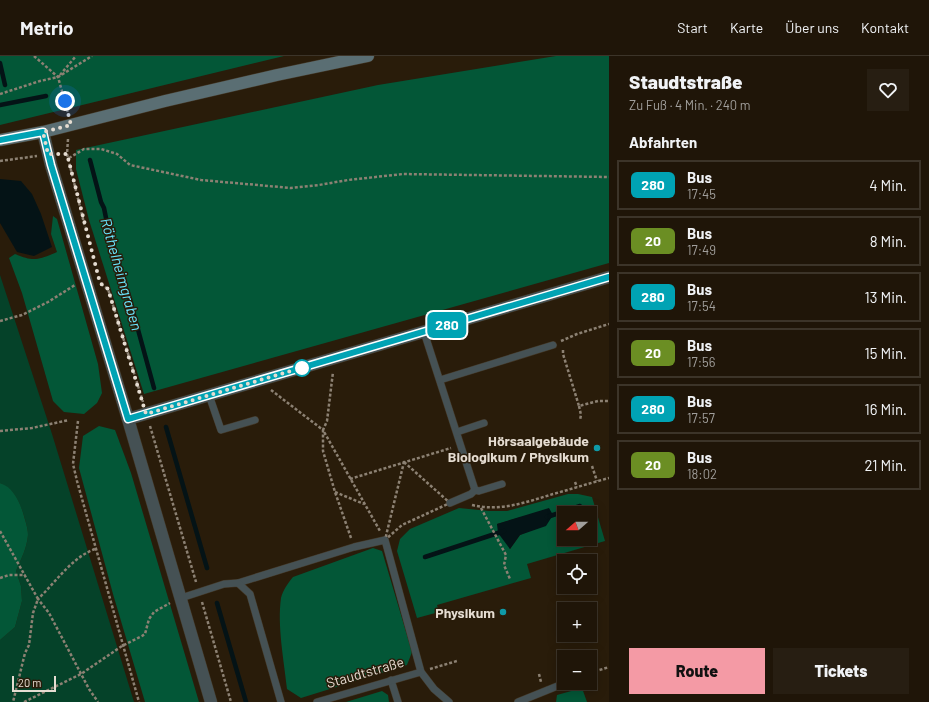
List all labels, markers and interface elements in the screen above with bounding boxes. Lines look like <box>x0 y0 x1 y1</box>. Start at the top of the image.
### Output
text: Metrio <box>20 16 74 39</box>
text: Start <box>677 19 708 36</box>
text: Karte <box>730 19 763 36</box>
text: Über uns <box>785 19 839 36</box>
text: Kontakt <box>861 19 909 36</box>
button: heart <box>867 69 909 111</box>
text: Staudtstraße <box>629 70 742 93</box>
your location <box>55 91 75 111</box>
text: Zu Fuß · 4 Min. · 240 m <box>629 97 751 113</box>
text: Abfahrten <box>629 133 697 151</box>
text: Bus <box>687 168 712 186</box>
text: 280 <box>641 176 665 193</box>
text: 4 Min. <box>869 176 907 194</box>
text: 17:45 <box>687 186 716 202</box>
water label: Röthelheimgraben <box>97 216 147 332</box>
text: Bus <box>687 224 712 242</box>
text: 20 <box>645 232 661 249</box>
text: 8 Min. <box>870 232 907 250</box>
text: 17:49 <box>687 242 716 258</box>
text: Bus <box>687 280 712 298</box>
text: 280 <box>641 288 665 305</box>
text: 13 Min. <box>865 288 907 306</box>
text: 17:54 <box>687 298 716 314</box>
line badge: 280 <box>424 312 470 338</box>
text: 280 <box>435 316 459 333</box>
text: Bus <box>687 336 712 354</box>
text: 20 <box>645 344 661 361</box>
text: 15 Min. <box>865 344 907 362</box>
text: 17:56 <box>687 354 715 370</box>
unlabelled marker <box>293 359 311 377</box>
text: Bus <box>687 392 712 410</box>
text: 280 <box>641 400 665 417</box>
text: 16 Min. <box>865 400 907 418</box>
text: 17:57 <box>687 410 715 426</box>
place label: Hörsaalgebäude Biologikum / Physikum <box>448 432 589 465</box>
marker: Hörsaalgebäude Biologikum / Physikum <box>592 443 602 453</box>
text: Bus <box>687 448 712 466</box>
text: 20 <box>645 456 661 473</box>
text: 21 Min. <box>864 456 907 474</box>
text: 18:02 <box>687 466 717 482</box>
north arrow <box>557 506 597 546</box>
map controls <box>557 506 597 690</box>
button: locate <box>557 554 597 594</box>
button: + <box>557 602 597 642</box>
place label: Physikum <box>435 604 495 621</box>
marker: Physikum <box>498 607 508 617</box>
button: Route <box>629 648 765 694</box>
button: Tickets <box>773 648 909 694</box>
button: − <box>557 650 597 690</box>
street label: Staudtstraße <box>324 653 406 691</box>
scale bar <box>12 674 56 693</box>
text: 20 m <box>18 676 41 689</box>

